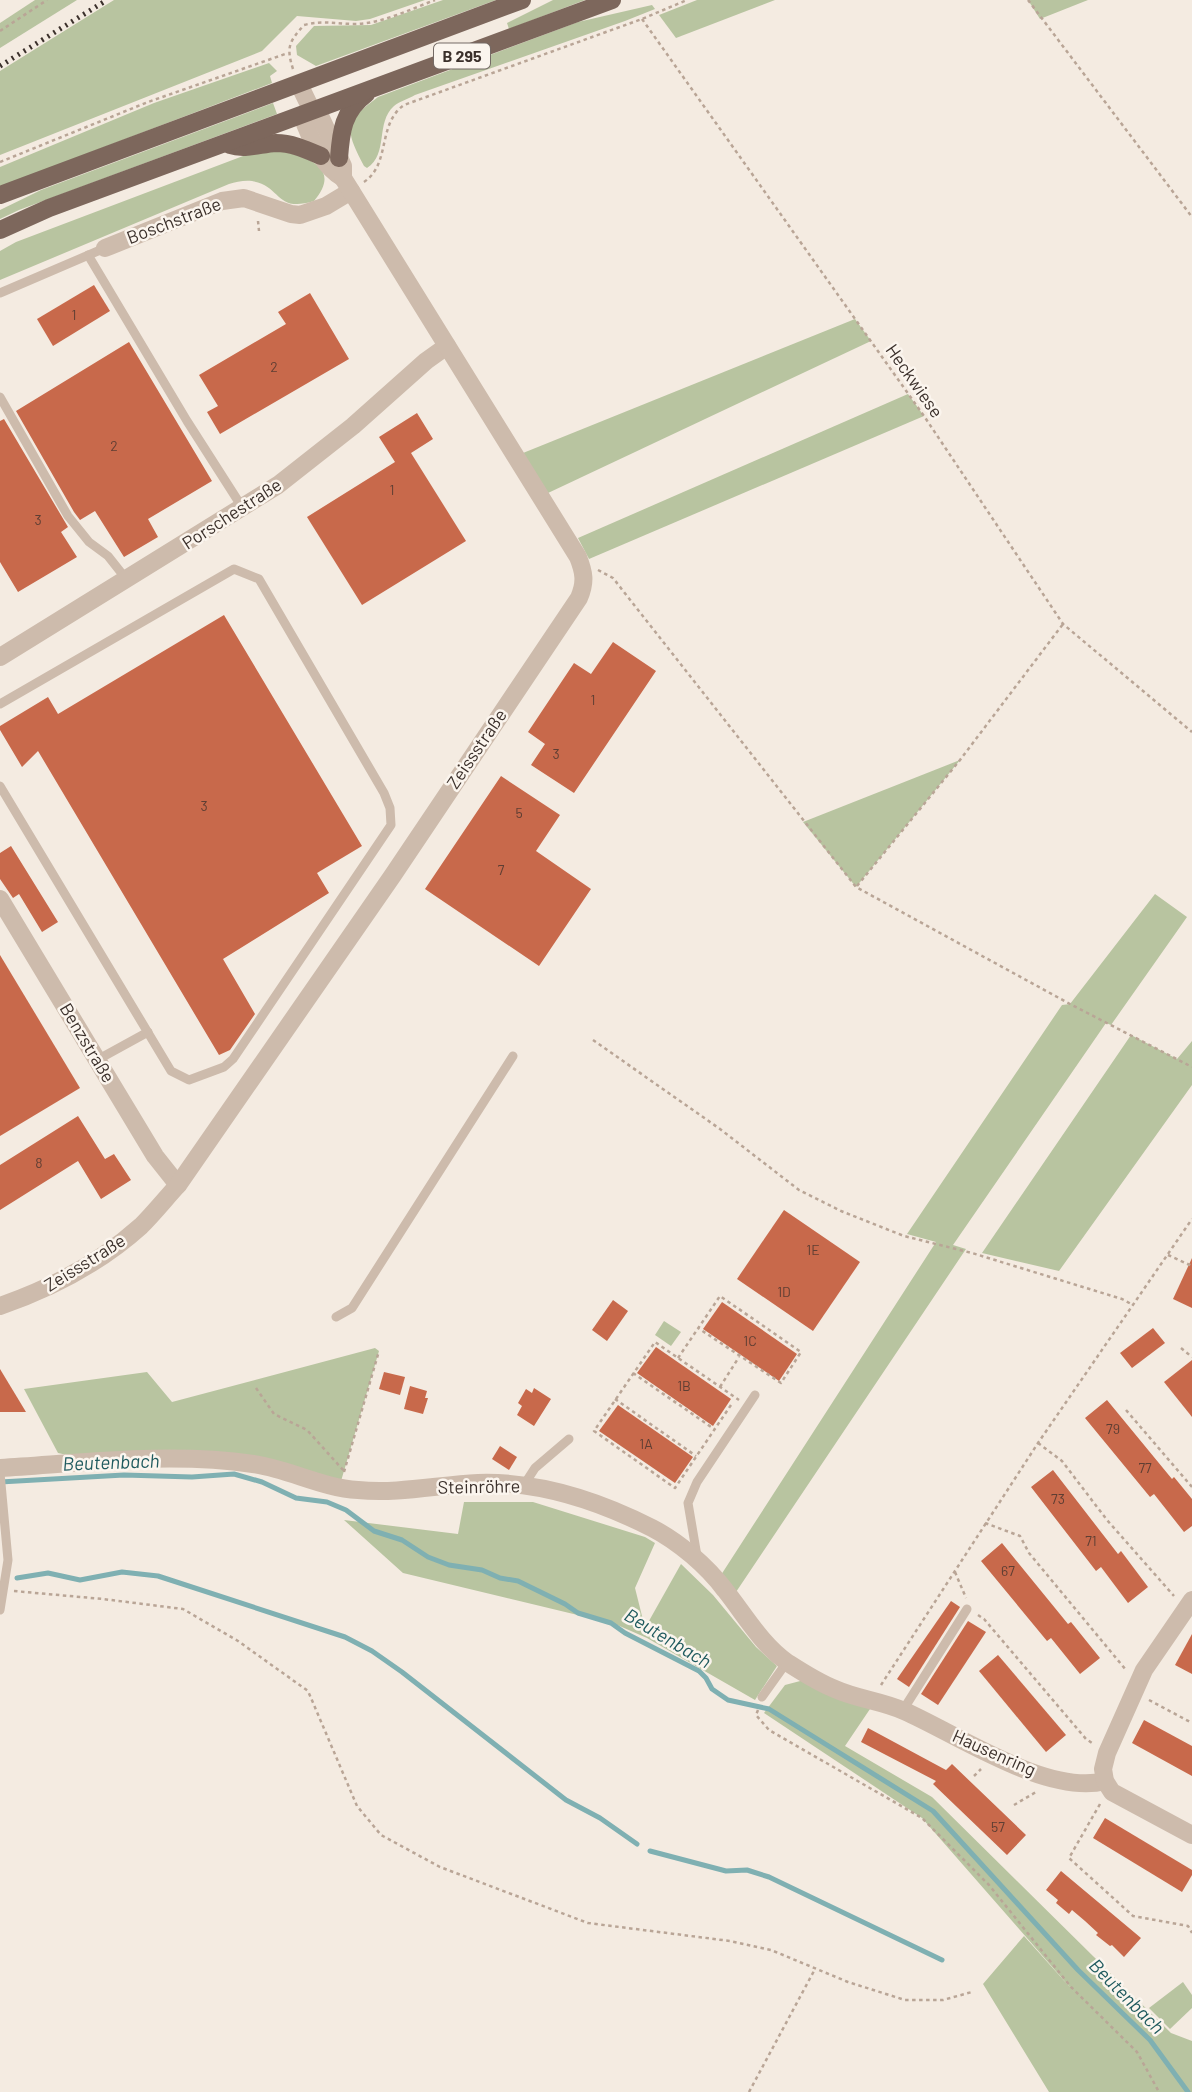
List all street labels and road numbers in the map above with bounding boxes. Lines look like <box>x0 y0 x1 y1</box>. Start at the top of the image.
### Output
road number: B 295 <box>434 44 490 68</box>
street label: Boschstraße <box>123 192 224 248</box>
street label: Heckwiese <box>881 339 948 422</box>
street label: Porschestraße <box>178 473 285 553</box>
street label: Zeissstraße <box>442 704 511 792</box>
street label: Benzstraße <box>55 999 120 1086</box>
street label: Zeissstraße <box>40 1229 129 1296</box>
street label: Steinröhre <box>438 1474 520 1498</box>
street label: Hausenring <box>949 1724 1040 1780</box>

